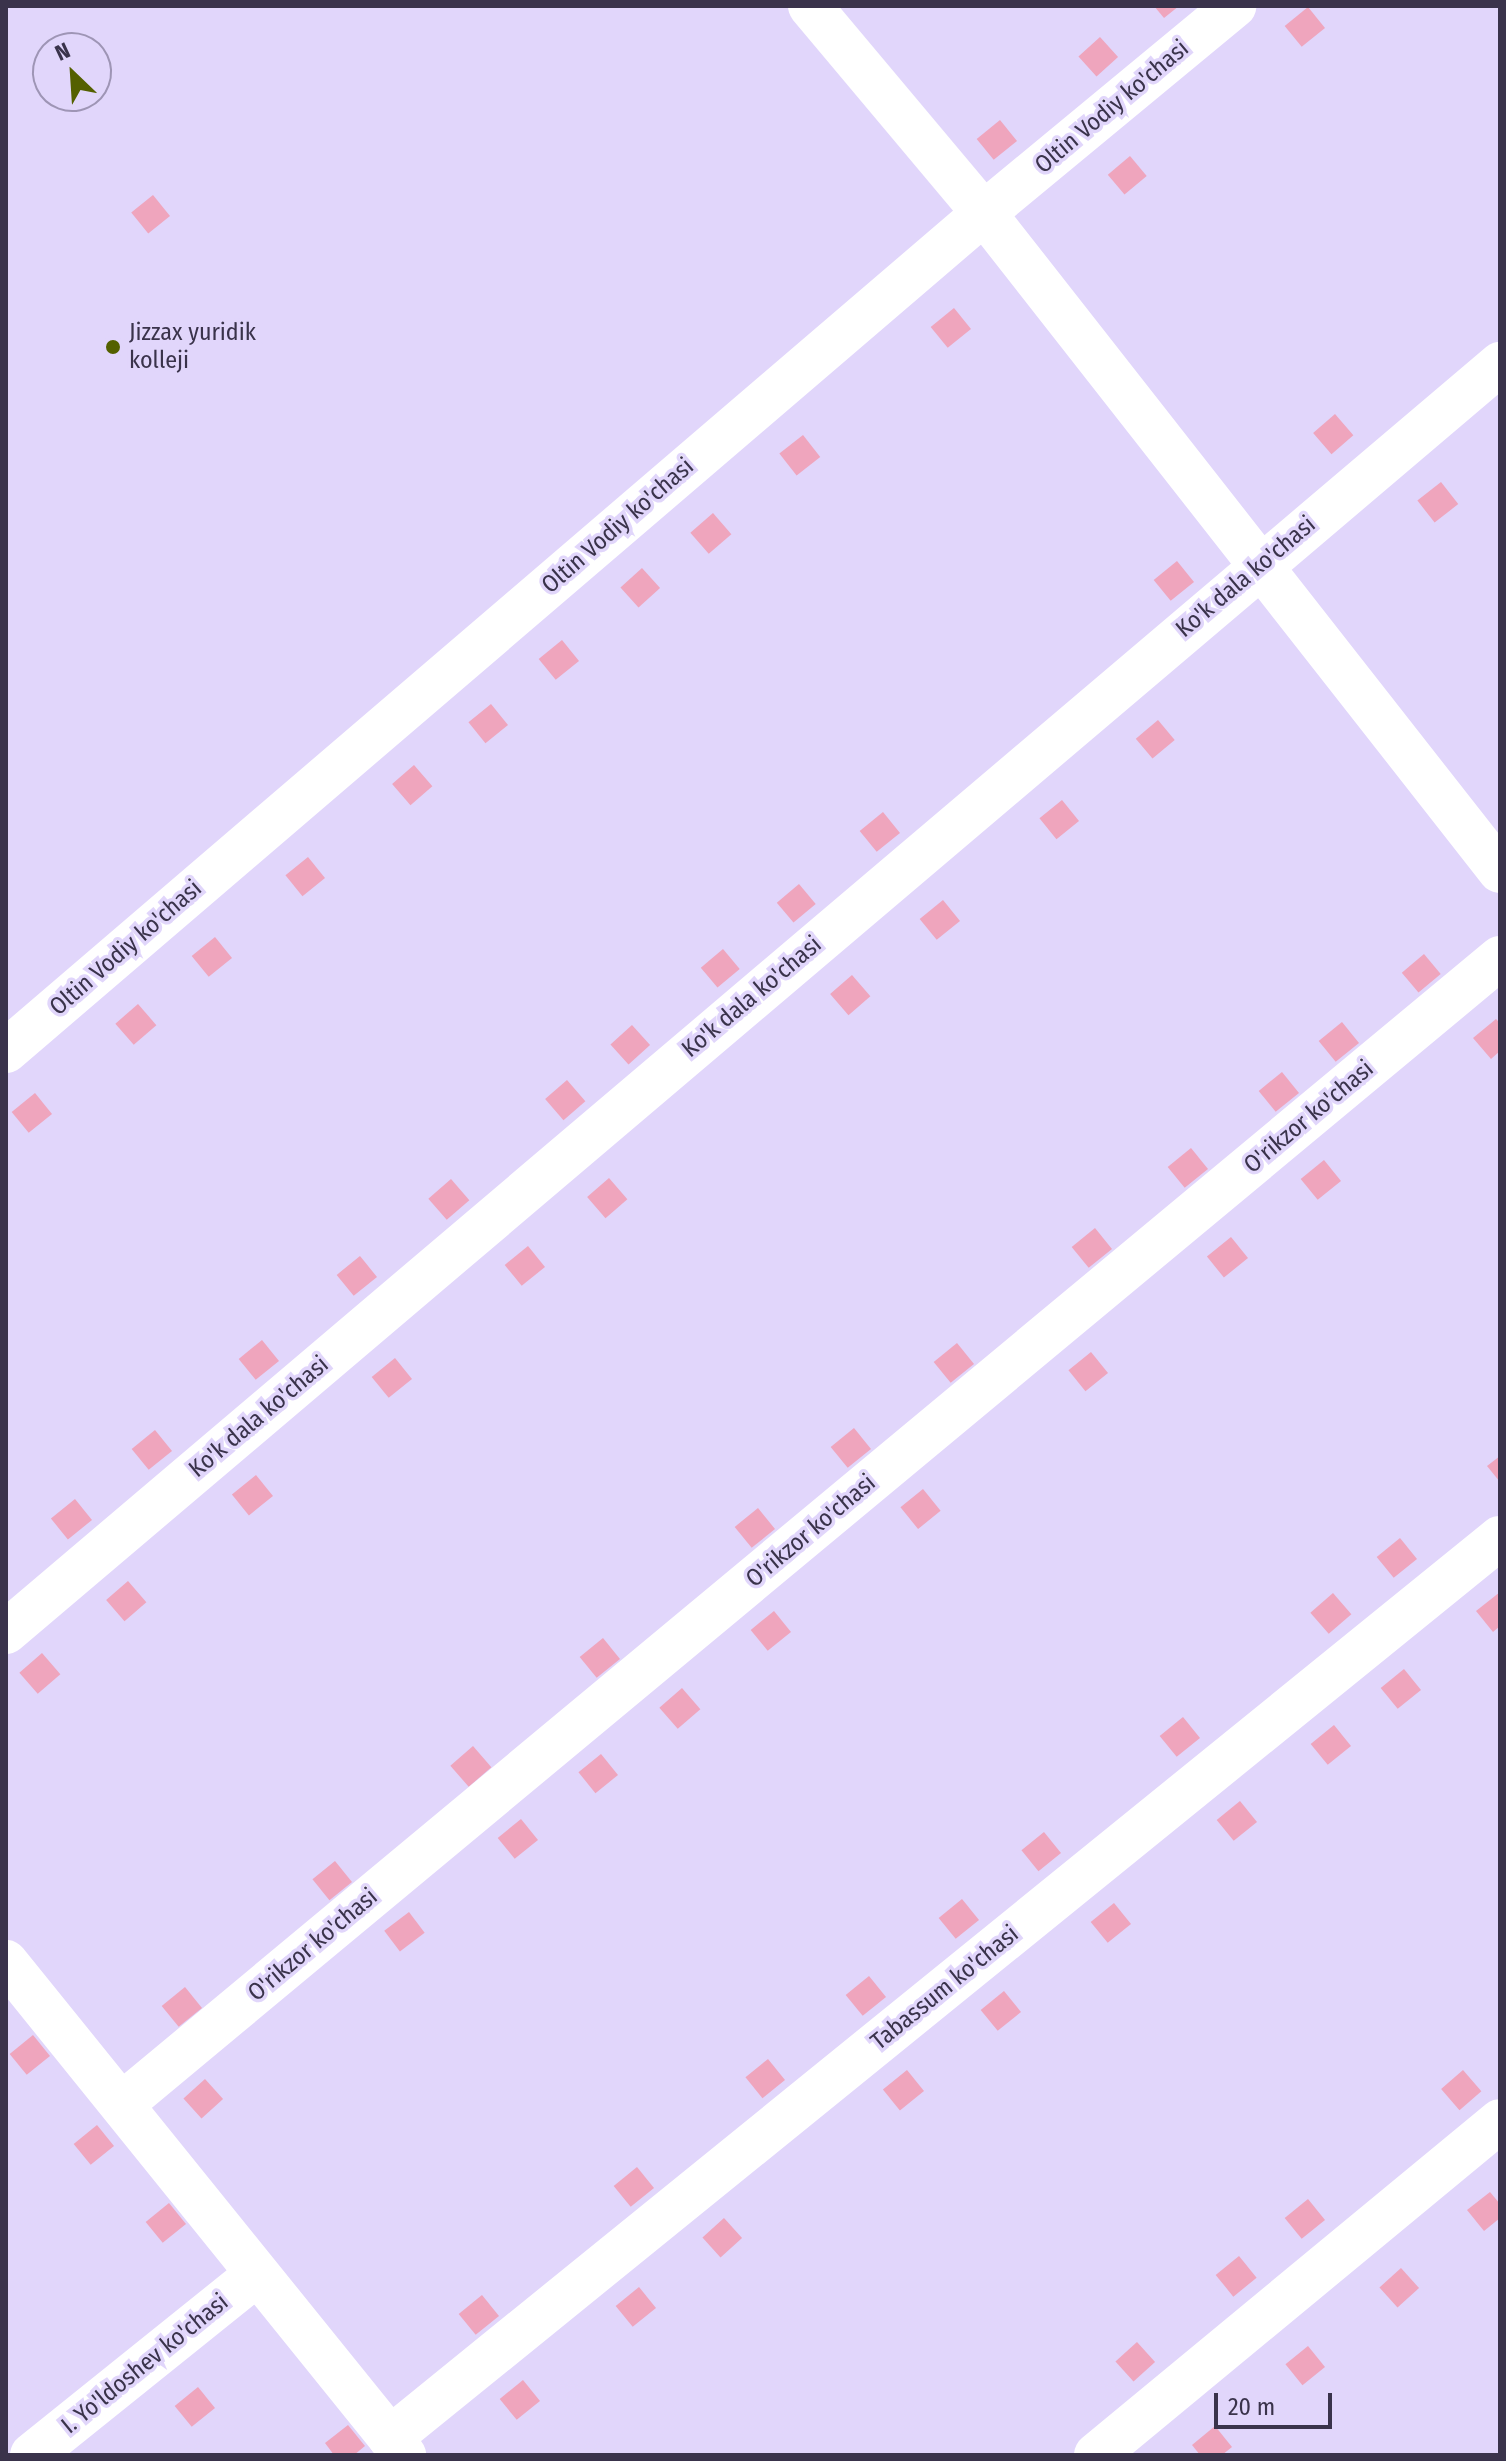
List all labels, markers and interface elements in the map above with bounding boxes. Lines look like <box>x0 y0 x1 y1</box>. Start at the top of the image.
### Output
north arrow <box>32 32 112 112</box>
street label: Oltin Vodiy ko'chasi <box>1029 34 1195 180</box>
text: N <box>51 37 74 67</box>
place label: Jizzax yuridik kolleji <box>129 319 256 375</box>
marker: Jizzax yuridik kolleji <box>104 338 122 356</box>
street label: Oltin Vodiy ko'chasi <box>536 452 700 600</box>
street label: Ko'k dala ko'chasi <box>1170 510 1322 644</box>
street label: Oltin Vodiy ko'chasi <box>44 874 208 1022</box>
street label: Ko'k dala ko'chasi <box>676 930 828 1064</box>
street label: O'rikzor ko'chasi <box>1238 1054 1380 1180</box>
street label: Ko'k dala ko'chasi <box>183 1350 335 1484</box>
street label: O'rikzor ko'chasi <box>740 1468 882 1594</box>
street label: O'rikzor ko'chasi <box>242 1882 384 2008</box>
street label: Tabassum ko'chasi <box>865 1920 1025 2056</box>
street label: I. Yo'ldoshev ko'chasi <box>56 2288 234 2440</box>
scale bar <box>1218 2377 1336 2427</box>
text: 20 m <box>1228 2393 1275 2421</box>

